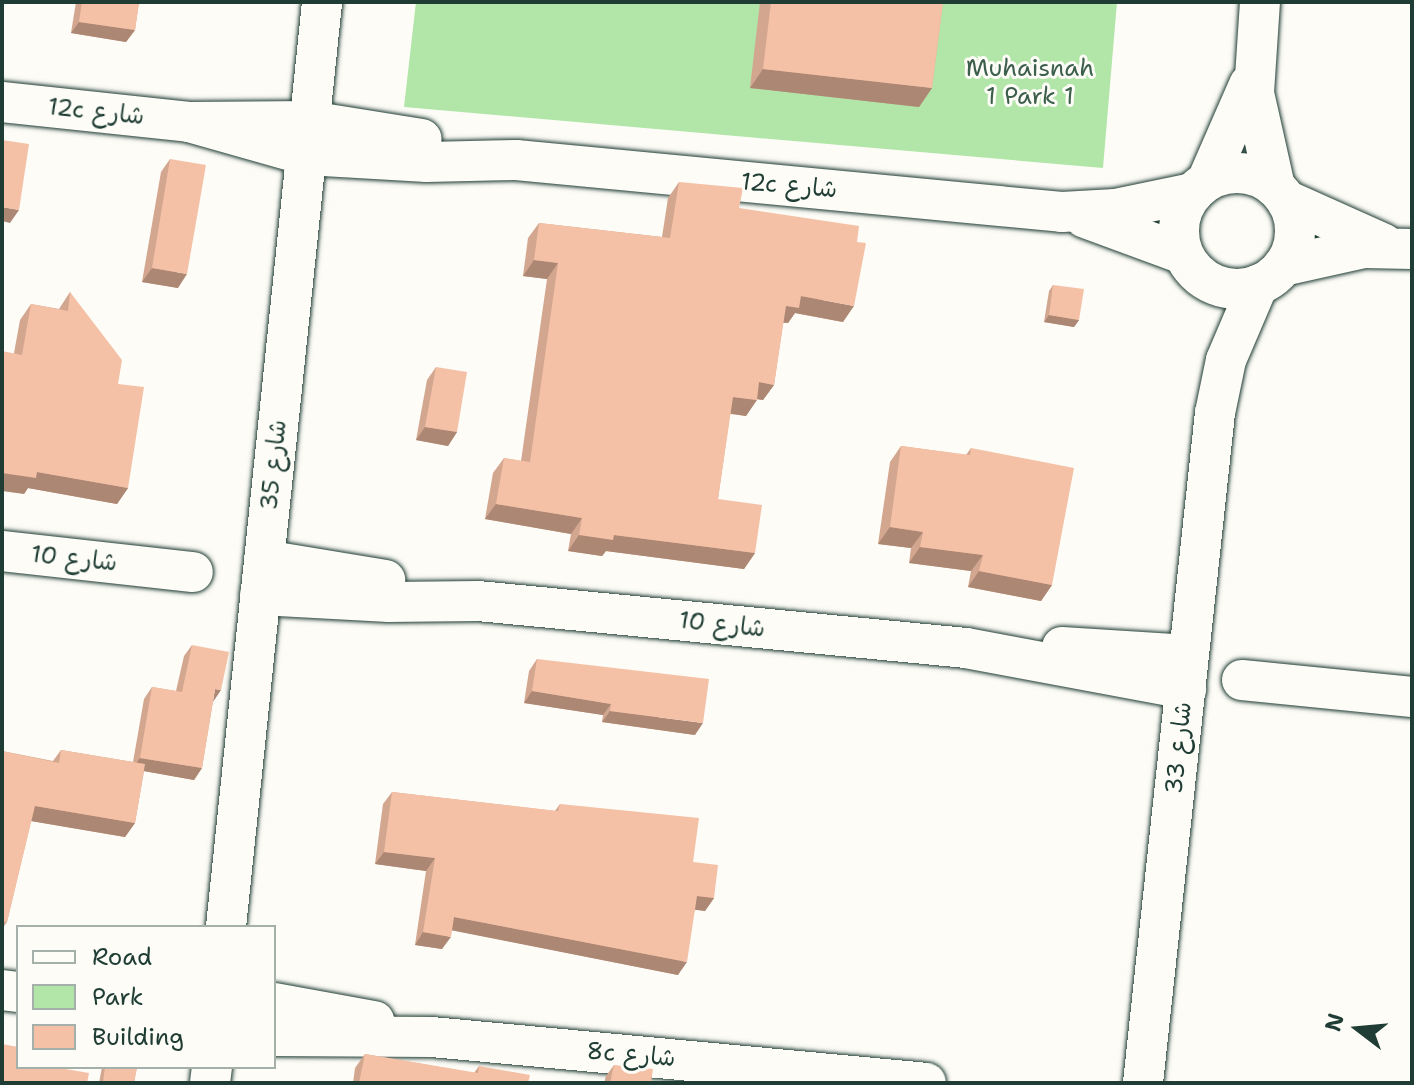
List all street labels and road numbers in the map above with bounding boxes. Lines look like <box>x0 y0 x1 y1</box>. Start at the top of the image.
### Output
street label: 12c شارع <box>46 93 146 131</box>
street label: 12c شارع <box>740 167 838 205</box>
street label: شارع 35 <box>255 418 293 512</box>
street label: شارع 10 <box>30 540 118 578</box>
street label: شارع 10 <box>678 606 766 644</box>
street label: شارع 33 <box>1160 701 1198 795</box>
street label: 8c شارع <box>585 1037 677 1073</box>

